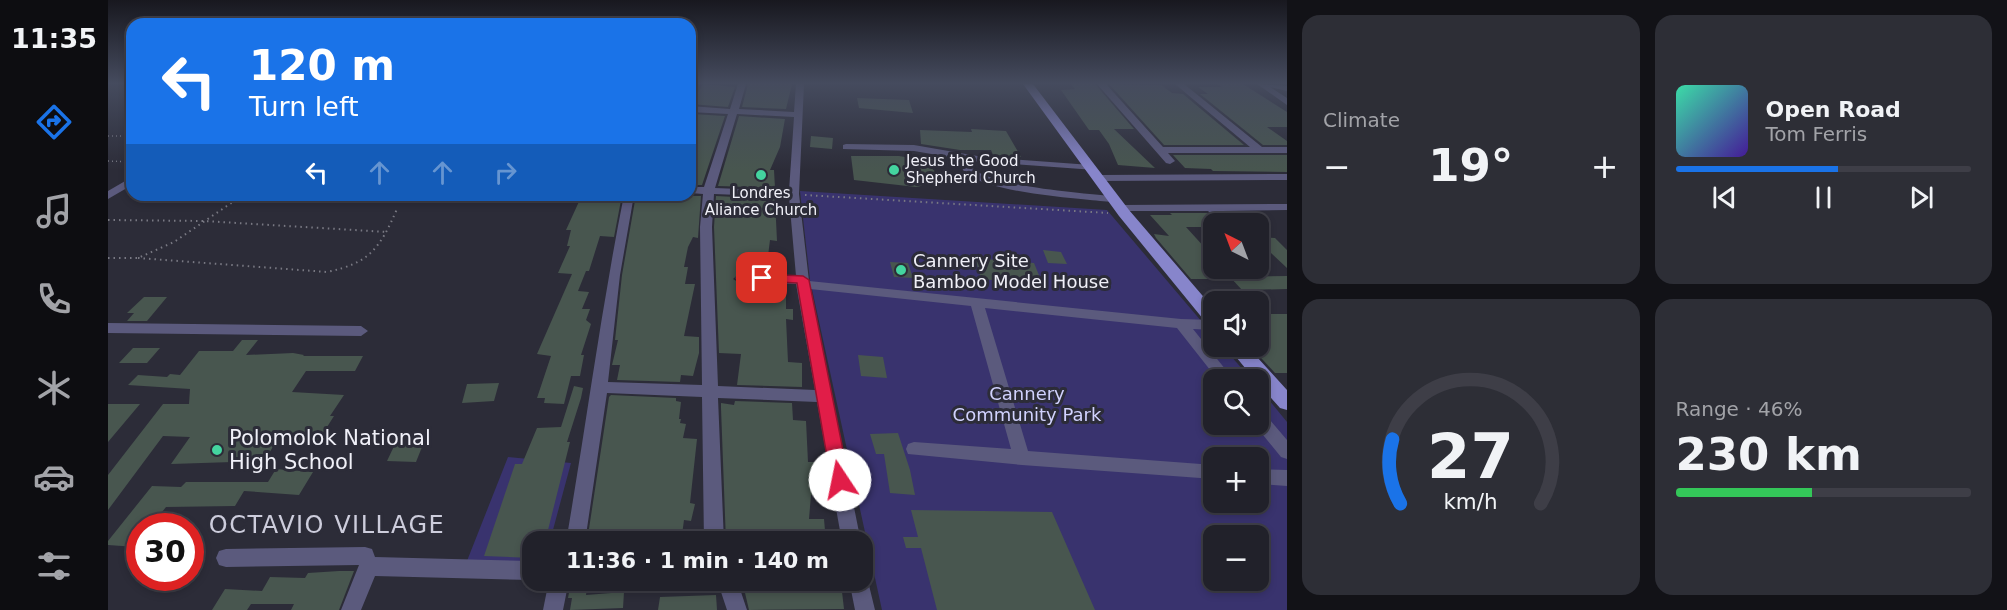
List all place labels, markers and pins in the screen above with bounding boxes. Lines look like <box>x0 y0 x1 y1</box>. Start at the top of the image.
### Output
place label: Jesus the Good Shepherd Church <box>905 152 1036 187</box>
marker: Jesus the Good Shepherd Church <box>887 163 901 177</box>
marker: Londres Aliance Church <box>754 168 768 182</box>
place label: Londres Aliance Church <box>705 184 817 219</box>
place label: Cannery Site Bamboo Model House <box>913 250 1109 292</box>
pin <box>736 252 787 303</box>
marker: Cannery Site Bamboo Model House <box>894 263 908 277</box>
place label: Polomolok National High School <box>229 426 431 474</box>
marker: Polomolok National High School <box>210 443 224 457</box>

